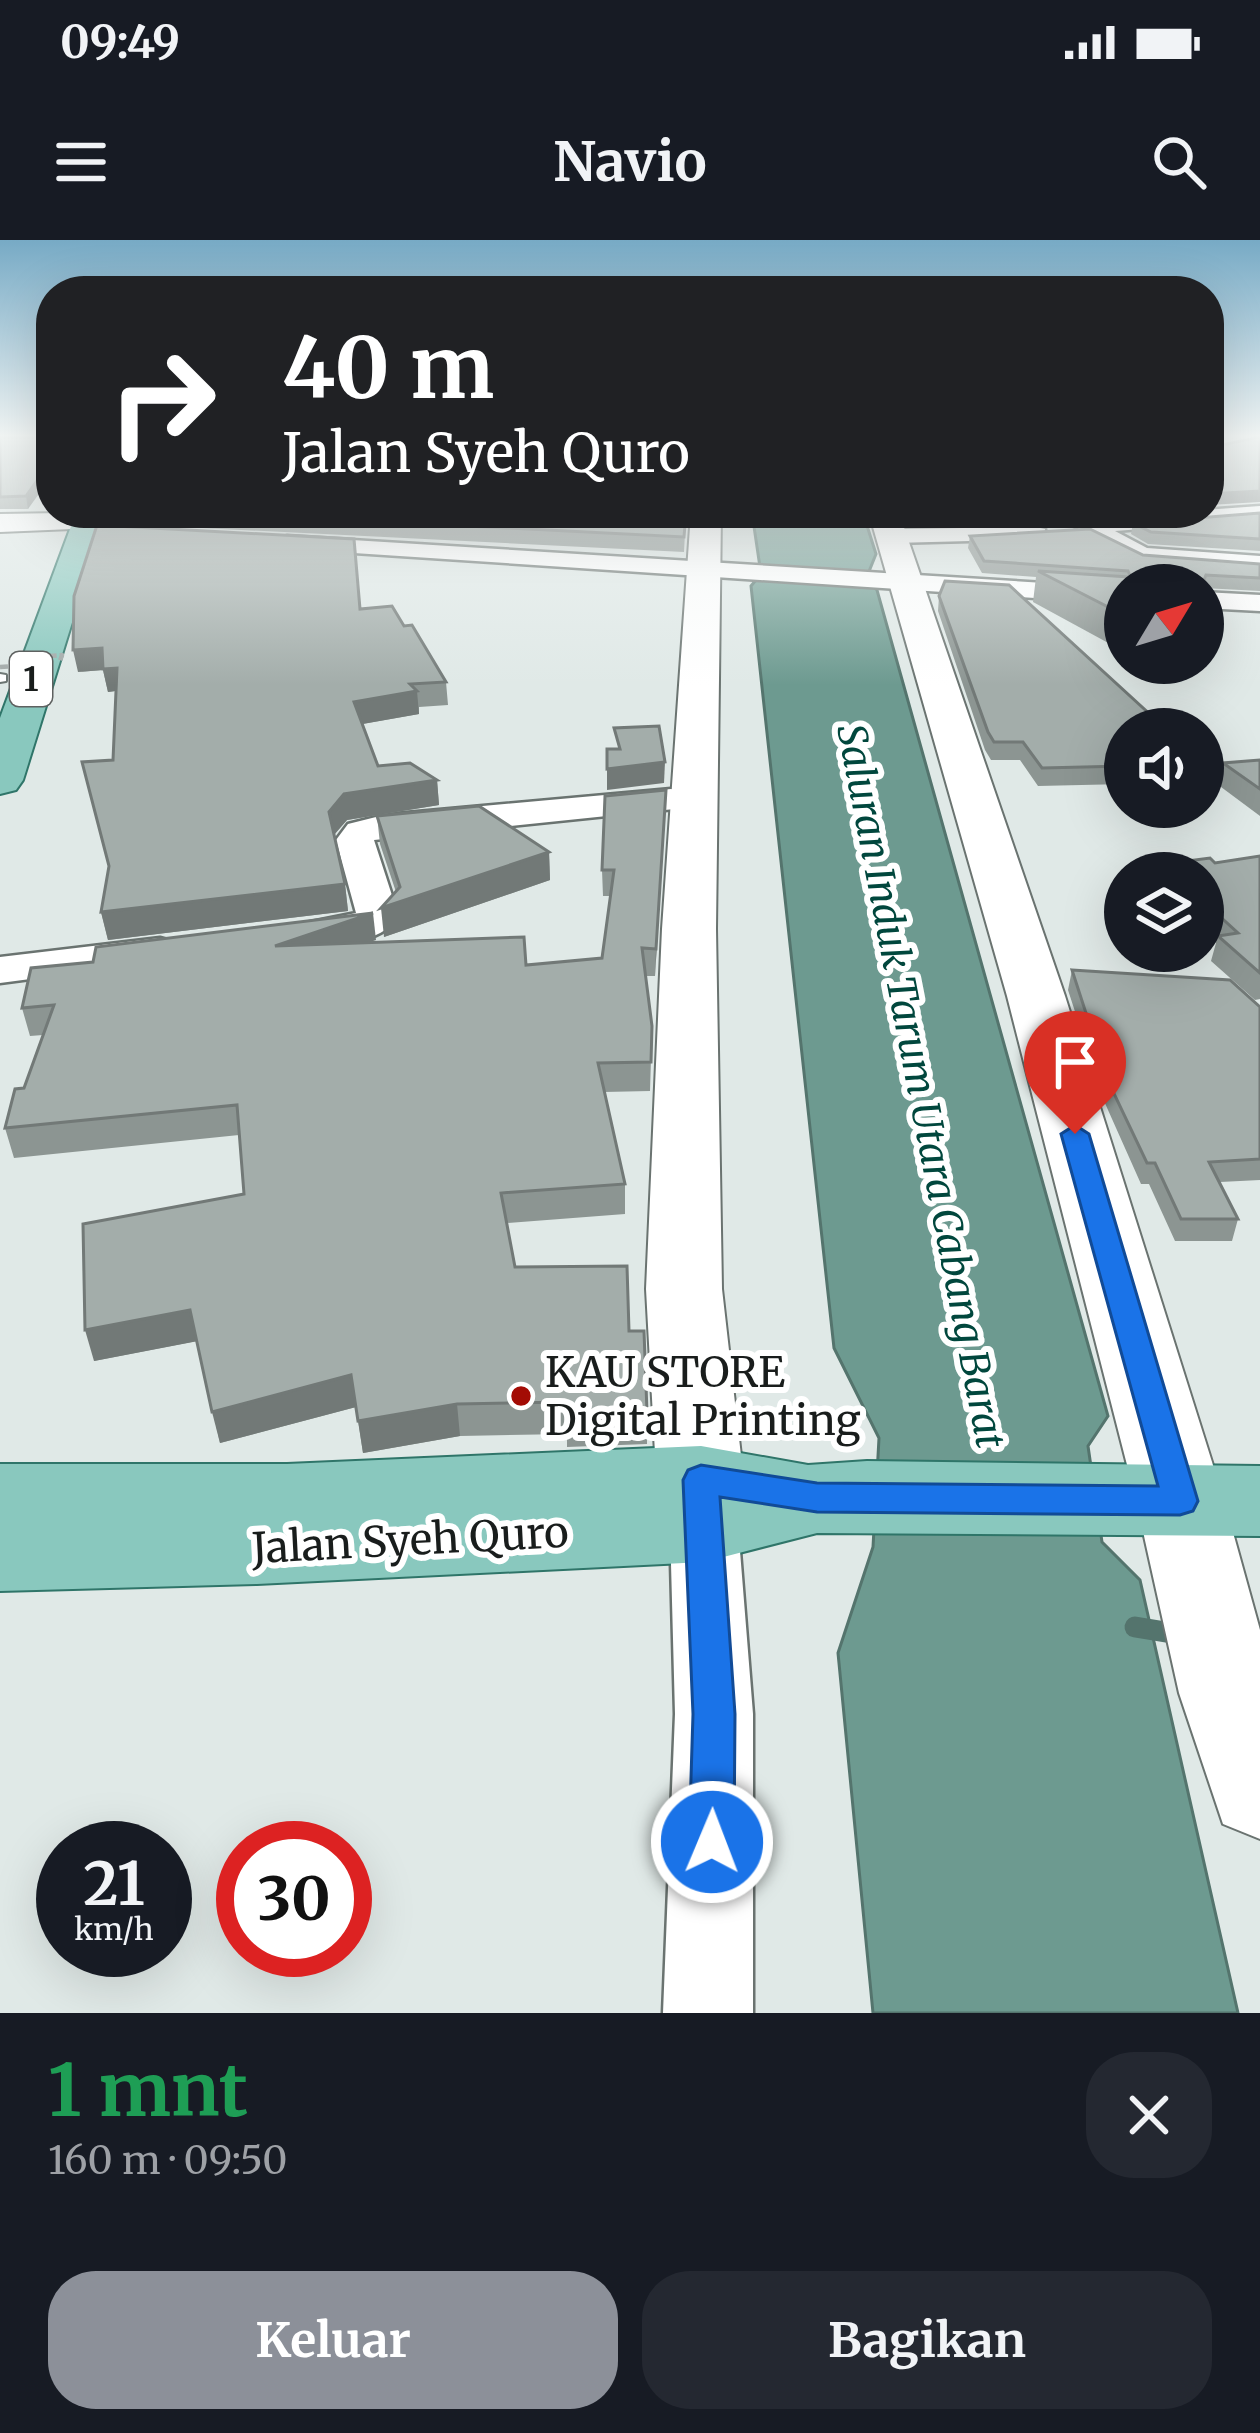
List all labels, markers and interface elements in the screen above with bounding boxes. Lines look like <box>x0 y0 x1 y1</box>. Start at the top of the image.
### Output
text: 09:49 <box>60 14 180 70</box>
text: Navio <box>553 128 707 196</box>
icon: menu <box>48 129 114 195</box>
icon: search <box>1146 129 1212 195</box>
text: 40 m <box>282 315 494 421</box>
icon: right <box>84 324 240 480</box>
text: Jalan Syeh Quro <box>282 419 690 487</box>
north arrow <box>1104 564 1224 684</box>
map controls <box>1104 564 1224 972</box>
road number: 1 <box>10 652 52 706</box>
button: sound <box>1104 708 1224 828</box>
water label: Saluran Induk Tarum Utara Cabang Barat <box>826 720 1015 1453</box>
button: layers <box>1104 852 1224 972</box>
pin <box>1024 1011 1126 1134</box>
icon: arrive <box>1042 1029 1108 1095</box>
place label: KAU STORE Digital Printing <box>545 1346 861 1447</box>
marker: KAU STORE Digital Printing <box>508 1383 534 1409</box>
street label: Jalan Syeh Quro <box>249 1506 570 1574</box>
position arrow <box>649 1779 775 1905</box>
speed limit sign: 30 <box>216 1821 372 1977</box>
text: 21 <box>83 1846 145 1921</box>
text: km/h <box>74 1910 154 1948</box>
text: 1 mnt <box>48 2045 248 2136</box>
button: close <box>1086 2052 1212 2178</box>
text: 160 m · 09:50 <box>48 2136 287 2185</box>
button: Keluar <box>48 2271 618 2409</box>
button: Bagikan <box>642 2271 1212 2409</box>

